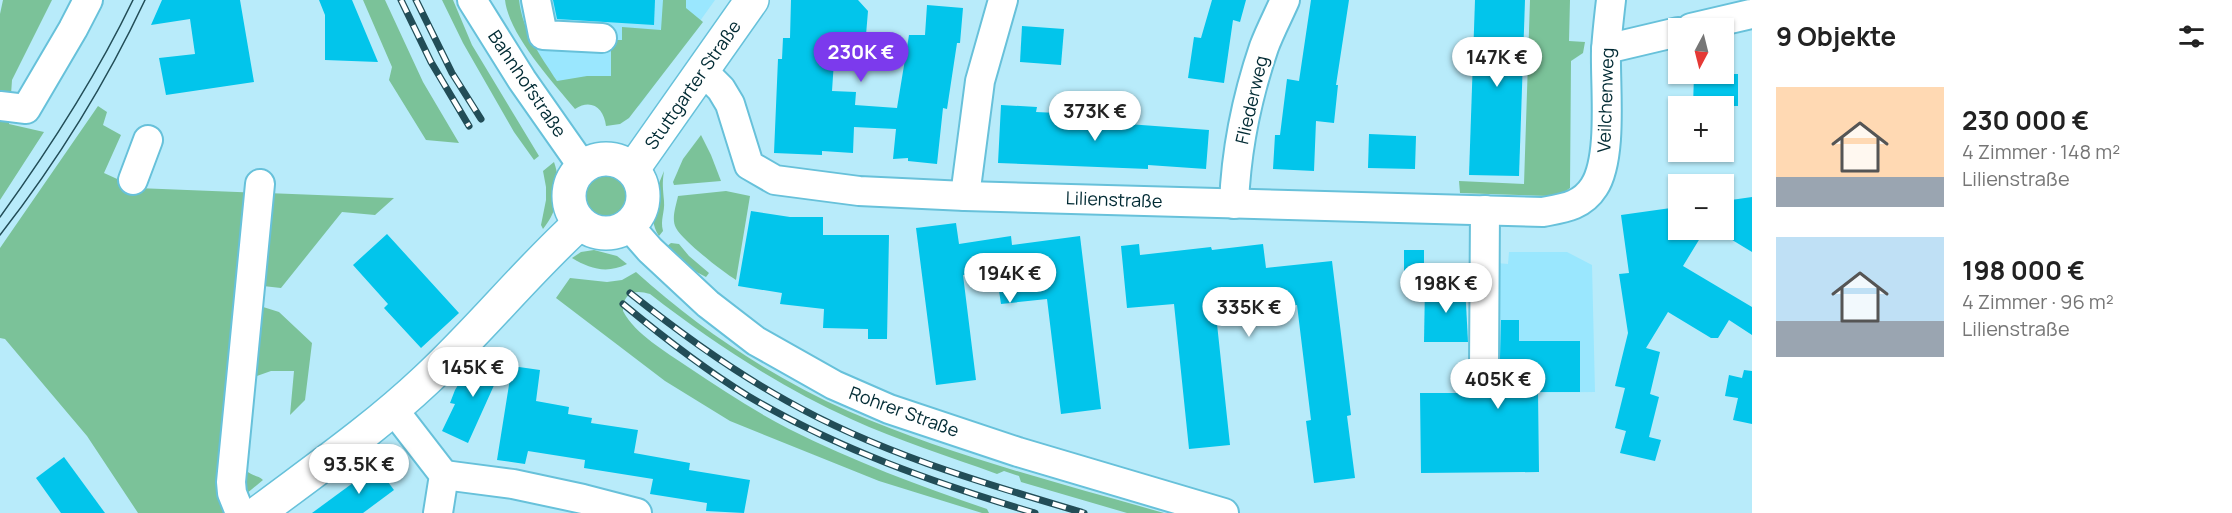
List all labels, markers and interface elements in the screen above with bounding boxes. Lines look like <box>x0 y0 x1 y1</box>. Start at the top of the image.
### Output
street label: Stuttgarter Straße <box>639 15 746 154</box>
north arrow <box>1668 18 1734 84</box>
map controls <box>1668 18 1734 240</box>
text: 9 Objekte <box>1776 18 1896 54</box>
icon: filters <box>2175 20 2208 53</box>
street label: Bahnhofstraße <box>483 25 573 142</box>
pin: 230K € <box>812 32 910 83</box>
pin: 147K € <box>1448 37 1546 88</box>
text: 230K € <box>828 38 894 65</box>
text: 147K € <box>1466 43 1528 70</box>
street label: Veilchenweg <box>1591 47 1619 153</box>
street label: Fliederweg <box>1229 53 1273 146</box>
pin: 373K € <box>1046 91 1144 142</box>
button: + <box>1668 96 1734 162</box>
text: 373K € <box>1063 97 1127 124</box>
text: 230 000 € <box>1962 102 2089 138</box>
icon: home <box>1824 111 1896 183</box>
text: 4 Zimmer · 148 m² <box>1962 138 2120 165</box>
text: Lilienstraße <box>1962 165 2070 192</box>
button: − <box>1668 174 1734 240</box>
street label: Lilienstraße <box>1065 185 1163 213</box>
text: 198 000 € <box>1962 252 2085 288</box>
pin: 194K € <box>961 253 1059 304</box>
text: 194K € <box>978 259 1042 286</box>
icon: home <box>1824 261 1896 333</box>
pin: 198K € <box>1397 263 1495 314</box>
text: 198K € <box>1414 269 1478 296</box>
pin: 335K € <box>1200 287 1298 338</box>
text: 4 Zimmer · 96 m² <box>1962 288 2114 315</box>
text: 335K € <box>1216 293 1282 320</box>
text: Lilienstraße <box>1962 315 2070 342</box>
pin: 145K € <box>424 347 522 398</box>
text: 145K € <box>442 353 504 380</box>
pin: 405K € <box>1449 359 1547 410</box>
text: 405K € <box>1464 365 1532 392</box>
street label: Rohrer Straße <box>846 380 963 442</box>
pin: 93.5K € <box>304 444 414 495</box>
text: 93.5K € <box>323 450 395 477</box>

